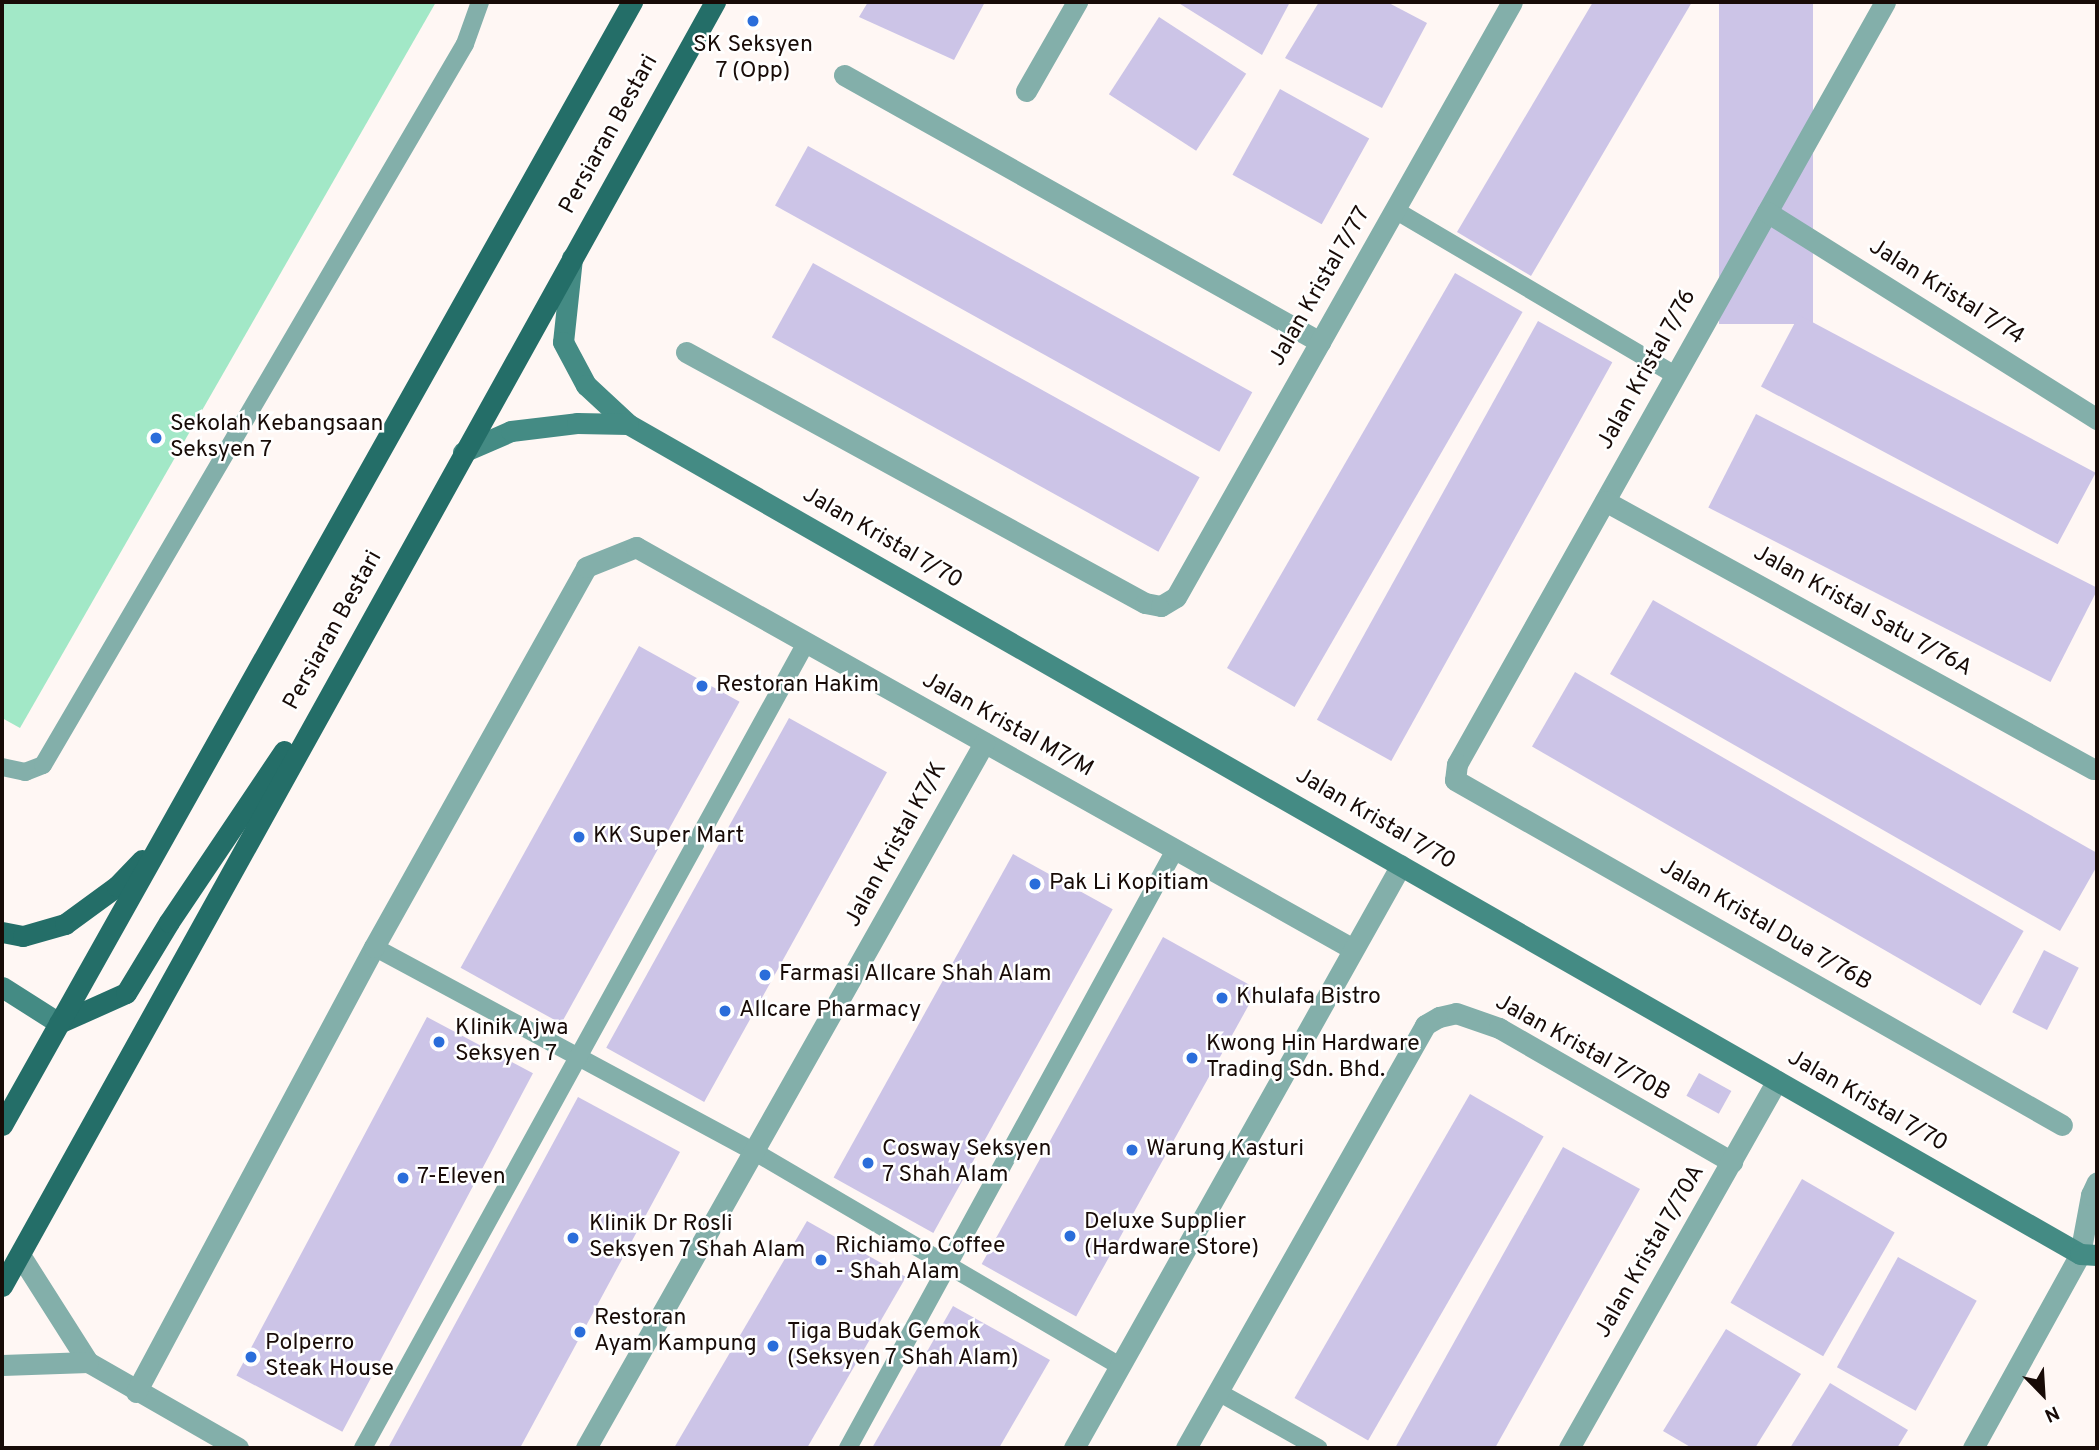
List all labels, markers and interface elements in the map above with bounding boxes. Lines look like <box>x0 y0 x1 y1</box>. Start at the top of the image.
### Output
marker: SK Seksyen 7 (Opp) <box>745 13 761 29</box>
place label: SK Seksyen 7 (Opp) <box>693 32 813 86</box>
street label: Persiaran Bestari <box>555 51 665 219</box>
street label: Jalan Kristal 7/77 <box>1264 202 1378 372</box>
street label: Jalan Kristal 7/74 <box>1863 234 2029 352</box>
street label: Jalan Kristal 7/76 <box>1592 285 1704 455</box>
place label: Sekolah Kebangsaan Seksyen 7 <box>170 411 384 465</box>
marker: Sekolah Kebangsaan Seksyen 7 <box>148 430 164 446</box>
street label: Jalan Kristal 7/70 <box>797 482 967 596</box>
street label: Jalan Kristal Satu 7/76A <box>1747 540 1977 684</box>
street label: Persiaran Bestari <box>279 547 389 715</box>
street label: Jalan Kristal M7/M <box>917 668 1097 784</box>
place label: Restoran Hakim <box>716 672 879 700</box>
marker: Restoran Hakim <box>694 678 710 694</box>
street label: Jalan Kristal K7/K <box>840 758 954 932</box>
street label: Jalan Kristal 7/70 <box>1290 763 1460 877</box>
place label: KK Super Mart <box>593 823 744 851</box>
marker: KK Super Mart <box>571 829 587 845</box>
street label: Jalan Kristal Dua 7/76B <box>1654 854 1876 998</box>
place label: Pak Li Kopitiam <box>1049 870 1209 898</box>
marker: Pak Li Kopitiam <box>1027 876 1043 892</box>
place label: Farmasi Allcare Shah Alam <box>779 961 1053 989</box>
marker: Farmasi Allcare Shah Alam <box>757 967 773 983</box>
place label: Khulafa Bistro <box>1236 984 1381 1012</box>
street label: Jalan Kristal 7/70B <box>1490 989 1674 1109</box>
marker: Khulafa Bistro <box>1214 990 1230 1006</box>
place label: Allcare Pharmacy <box>739 997 921 1025</box>
marker: Allcare Pharmacy <box>717 1003 733 1019</box>
place label: Klinik Ajwa Seksyen 7 <box>455 1015 569 1069</box>
place label: Kwong Hin Hardware Trading Sdn. Bhd. <box>1206 1031 1420 1085</box>
marker: Klinik Ajwa Seksyen 7 <box>429 1032 449 1052</box>
street label: Jalan Kristal 7/70 <box>1782 1045 1952 1159</box>
marker: Kwong Hin Hardware Trading Sdn. Bhd. <box>1184 1050 1200 1066</box>
place label: Cosway Seksyen 7 Shah Alam <box>882 1136 1051 1190</box>
place label: Warung Kasturi <box>1146 1136 1304 1164</box>
marker: Warung Kasturi <box>1124 1142 1140 1158</box>
marker: Cosway Seksyen 7 Shah Alam <box>860 1155 876 1171</box>
street label: Jalan Kristal 7/70A <box>1590 1160 1712 1344</box>
place label: 7-Eleven <box>417 1164 506 1192</box>
marker: 7-Eleven <box>395 1170 411 1186</box>
place label: Deluxe Supplier (Hardware Store) <box>1084 1209 1259 1263</box>
place label: Klinik Dr Rosli Seksyen 7 Shah Alam <box>589 1211 808 1265</box>
marker: Klinik Dr Rosli Seksyen 7 Shah Alam <box>563 1228 583 1248</box>
marker: Deluxe Supplier (Hardware Store) <box>1062 1228 1078 1244</box>
place label: Richiamo Coffee - Shah Alam <box>835 1233 1005 1287</box>
marker: Richiamo Coffee - Shah Alam <box>813 1252 829 1268</box>
place label: Restoran Ayam Kampung <box>594 1305 757 1359</box>
place label: Tiga Budak Gemok (Seksyen 7 Shah Alam) <box>787 1319 1021 1373</box>
marker: Restoran Ayam Kampung <box>572 1324 588 1340</box>
place label: Polperro Steak House <box>265 1330 394 1384</box>
marker: Tiga Budak Gemok (Seksyen 7 Shah Alam) <box>765 1338 781 1354</box>
marker: Polperro Steak House <box>243 1349 259 1365</box>
north arrow <box>2008 1359 2078 1429</box>
text: N <box>2040 1399 2063 1427</box>

